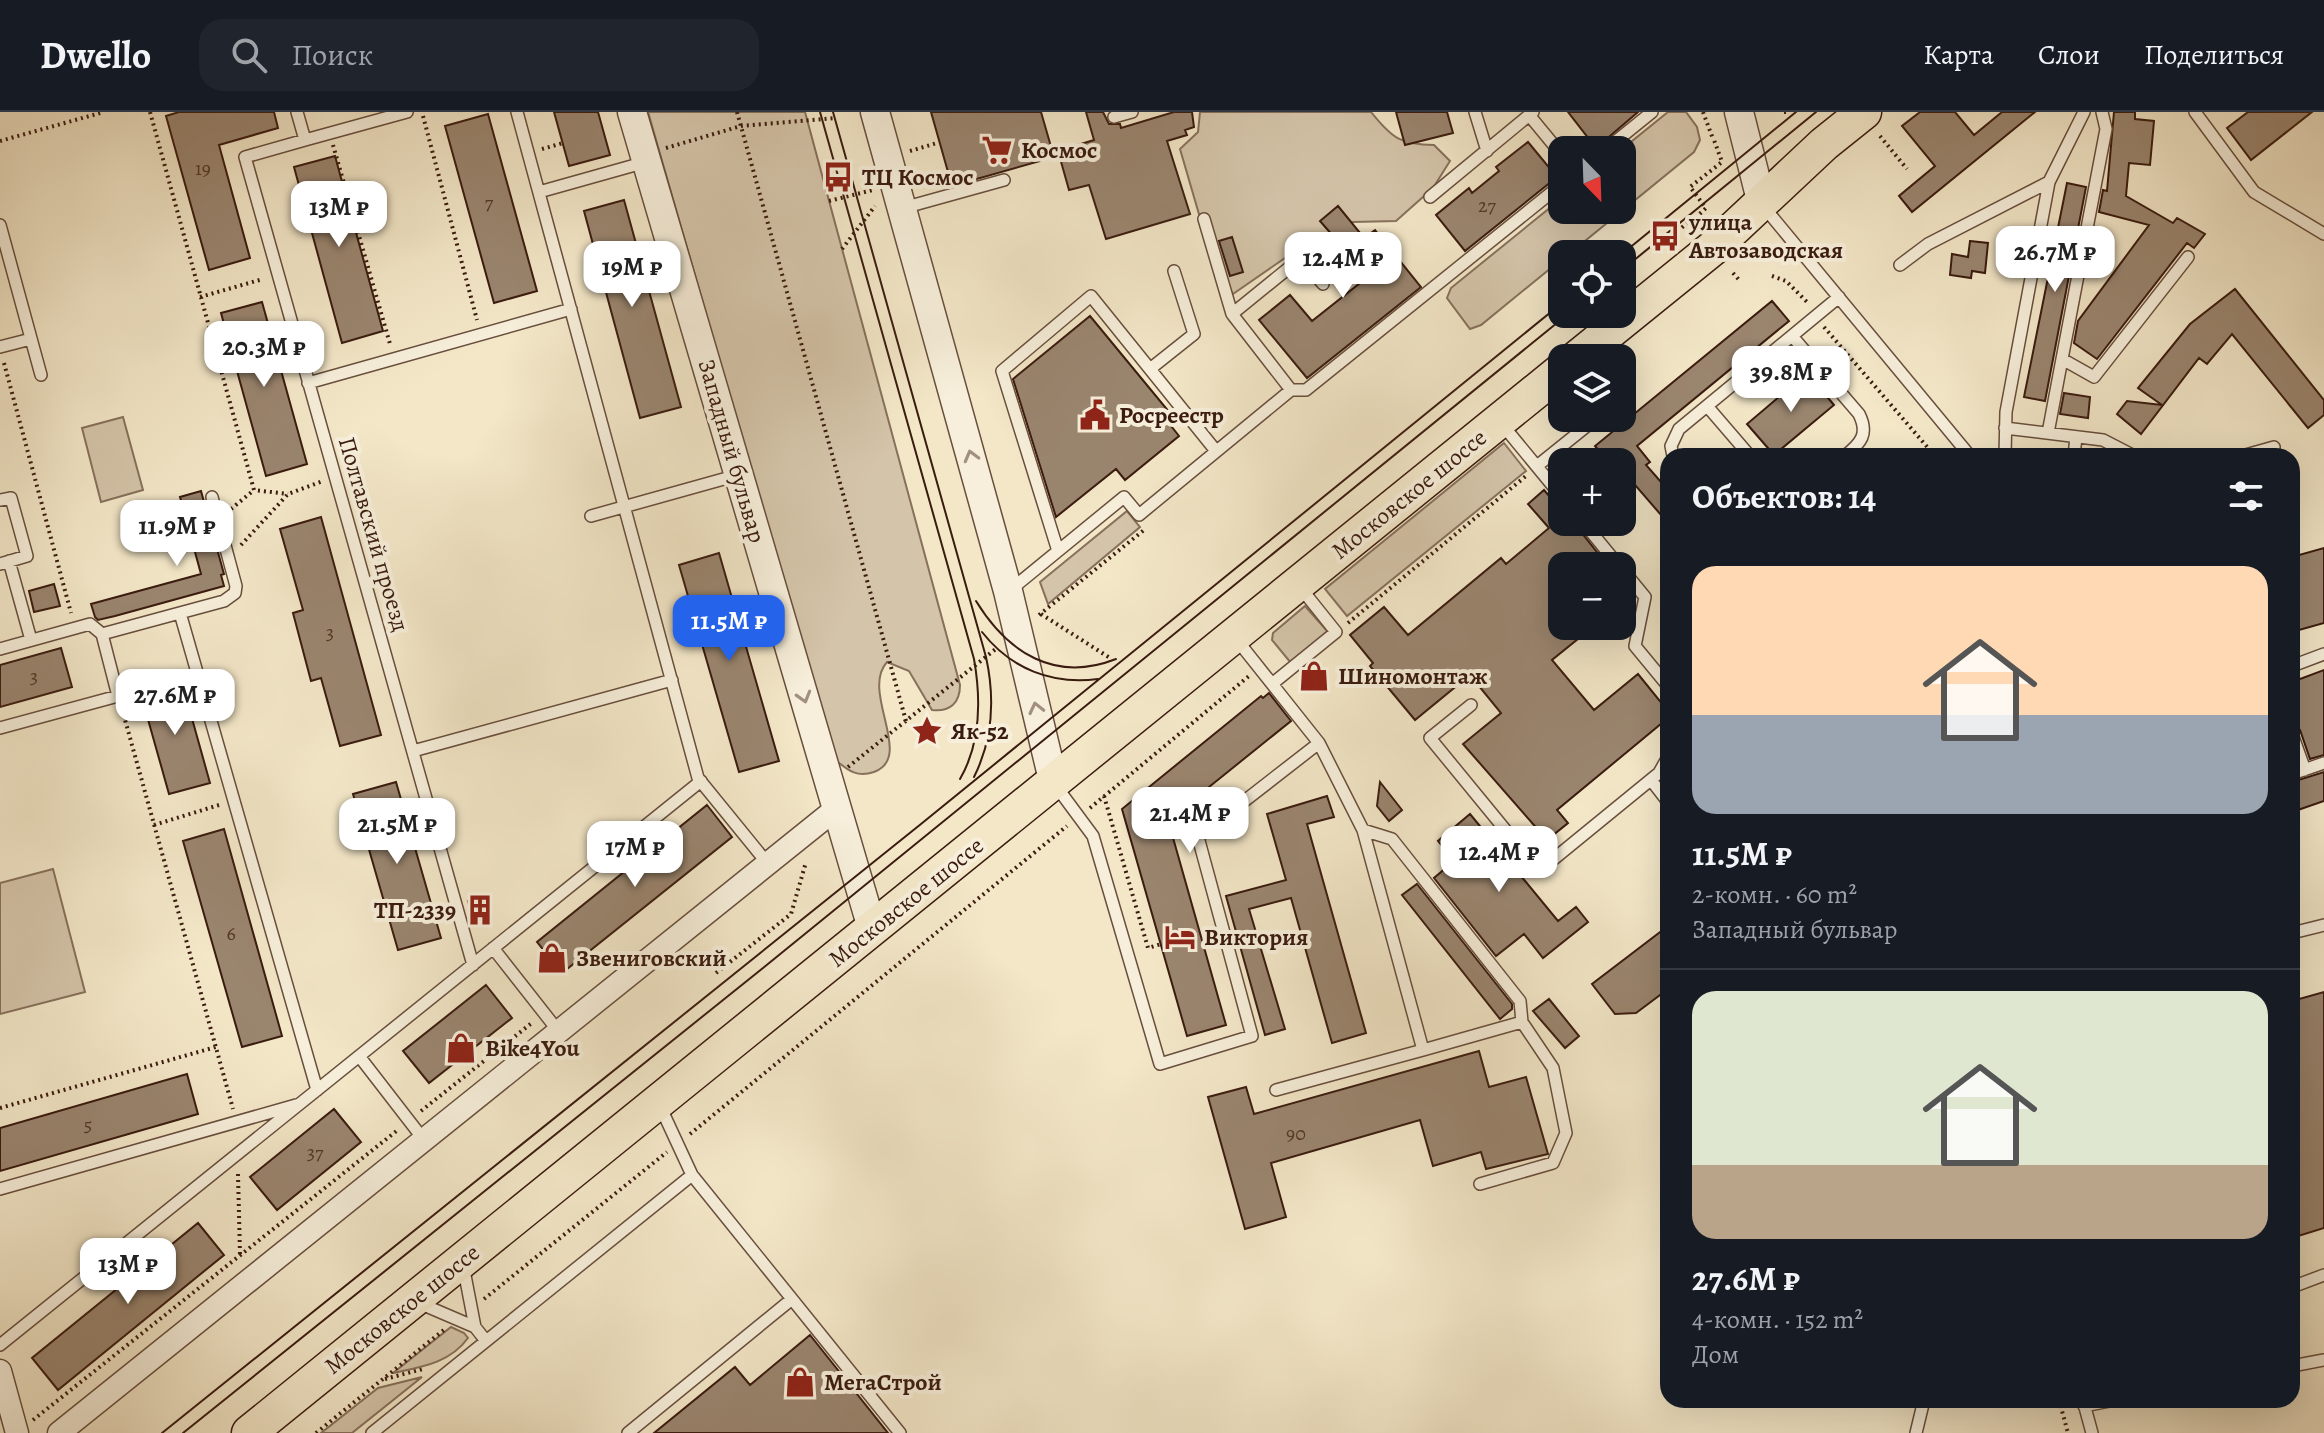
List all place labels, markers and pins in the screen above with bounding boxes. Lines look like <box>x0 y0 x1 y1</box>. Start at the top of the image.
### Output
supermarket icon: Космос <box>980 133 1014 167</box>
place label: Космос <box>1021 134 1097 166</box>
bus stop icon: ТЦ Космос <box>821 160 855 194</box>
place label: ТЦ Космос <box>862 161 974 193</box>
pin: 13M ₽ <box>283 181 395 249</box>
place label: улица Автозаводская <box>1688 206 1843 266</box>
bus stop icon: улица Автозаводская <box>1648 219 1682 253</box>
pin: 26.7M ₽ <box>1981 226 2129 294</box>
pin: 12.4M ₽ <box>1269 232 1417 300</box>
pin: 19M ₽ <box>576 241 688 309</box>
pin: 20.3M ₽ <box>190 321 338 389</box>
pin: 39.8M ₽ <box>1717 346 1865 414</box>
public building icon: Росреестр <box>1078 398 1112 432</box>
place label: Росреестр <box>1119 399 1224 431</box>
pin: 11.9M ₽ <box>103 500 251 568</box>
pin: 11.5M ₽ <box>655 595 803 663</box>
shop icon: Шиномонтаж <box>1297 659 1331 693</box>
place label: Шиномонтаж <box>1338 660 1488 692</box>
pin: 27.6M ₽ <box>101 669 249 737</box>
place icon: Як-52 <box>910 714 944 748</box>
place label: Як-52 <box>951 715 1009 747</box>
pin: 21.4M ₽ <box>1116 787 1264 855</box>
pin: 21.5M ₽ <box>323 798 471 866</box>
pin: 17M ₽ <box>579 821 691 889</box>
pin: 12.4M ₽ <box>1425 826 1573 894</box>
building icon: ТП-2339 <box>463 893 497 927</box>
place label: ТП-2339 <box>374 894 456 926</box>
hotel icon: Виктория <box>1163 920 1197 954</box>
place label: Виктория <box>1204 921 1308 953</box>
shop icon: Звениговский <box>535 941 569 975</box>
place label: Звениговский <box>576 942 727 974</box>
shop icon: Bike4You <box>444 1031 478 1065</box>
place label: Bike4You <box>485 1032 581 1064</box>
pin: 13M ₽ <box>72 1238 184 1306</box>
shop icon: МегаСтрой <box>783 1365 817 1399</box>
place label: МегаСтрой <box>824 1366 942 1398</box>

